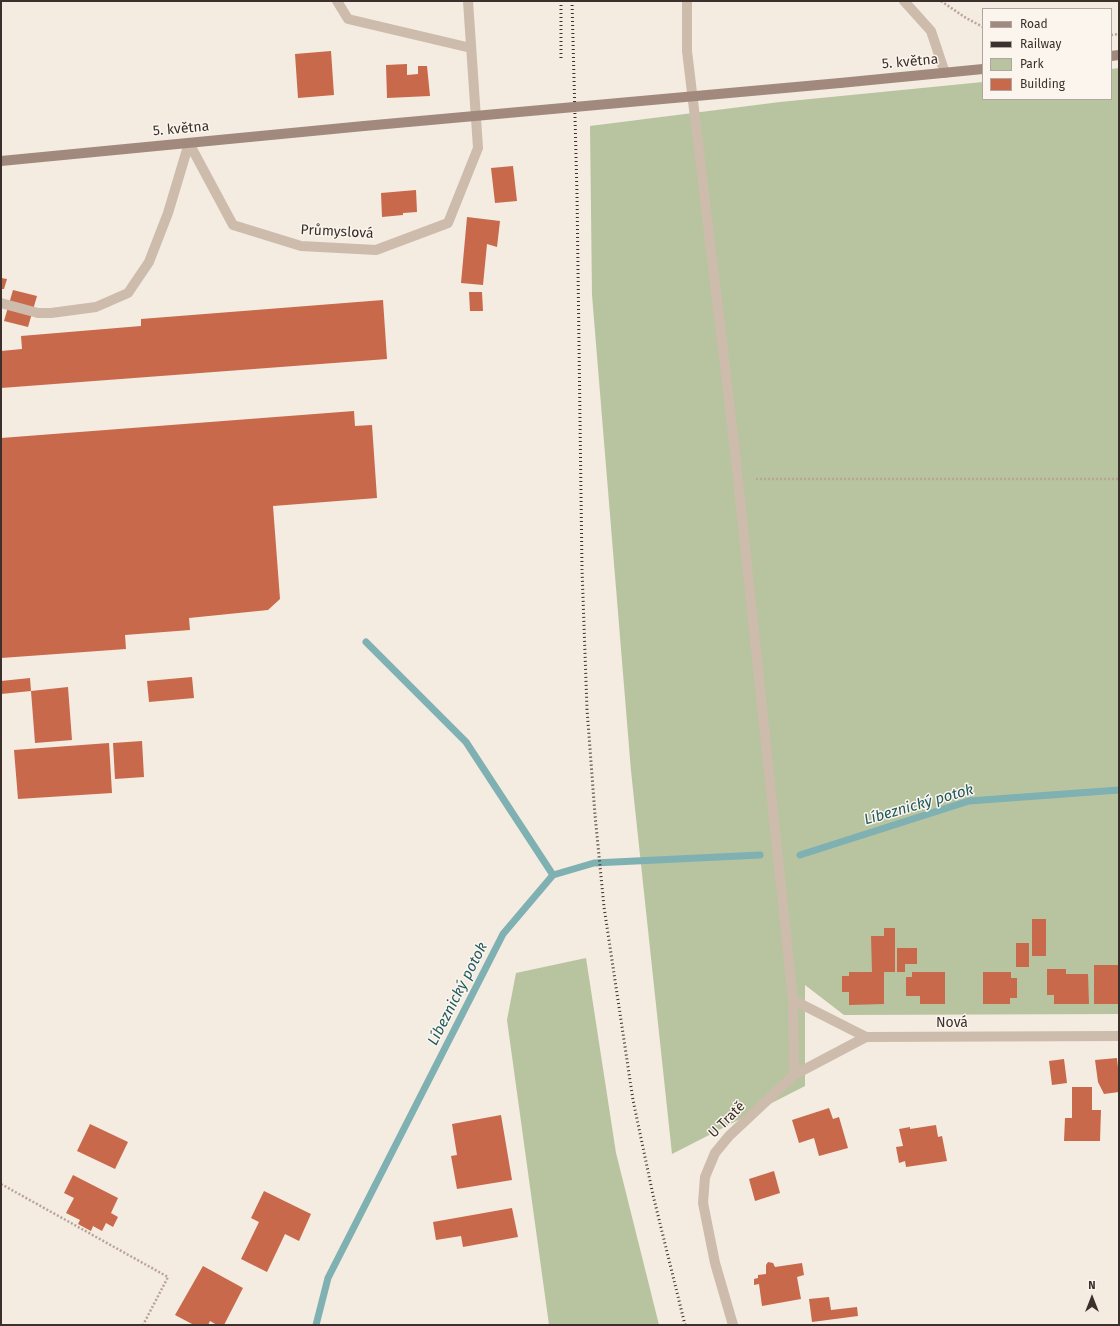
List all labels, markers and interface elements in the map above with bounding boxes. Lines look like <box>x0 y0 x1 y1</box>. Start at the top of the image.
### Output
legend <box>982 8 1112 100</box>
text: Road <box>1020 17 1048 31</box>
text: Railway <box>1020 37 1061 51</box>
street label: 5. května <box>881 51 939 73</box>
text: Park <box>1020 57 1044 71</box>
text: Building <box>1020 77 1065 91</box>
street label: 5. května <box>152 118 210 140</box>
street label: Průmyslová <box>300 222 374 242</box>
water label: Líbeznický potok <box>862 781 976 829</box>
water label: Líbeznický potok <box>424 940 492 1048</box>
street label: Nová <box>936 1015 968 1031</box>
street label: U Tratě <box>705 1098 749 1142</box>
north arrow <box>1072 1278 1112 1318</box>
text: N <box>1088 1279 1096 1292</box>

